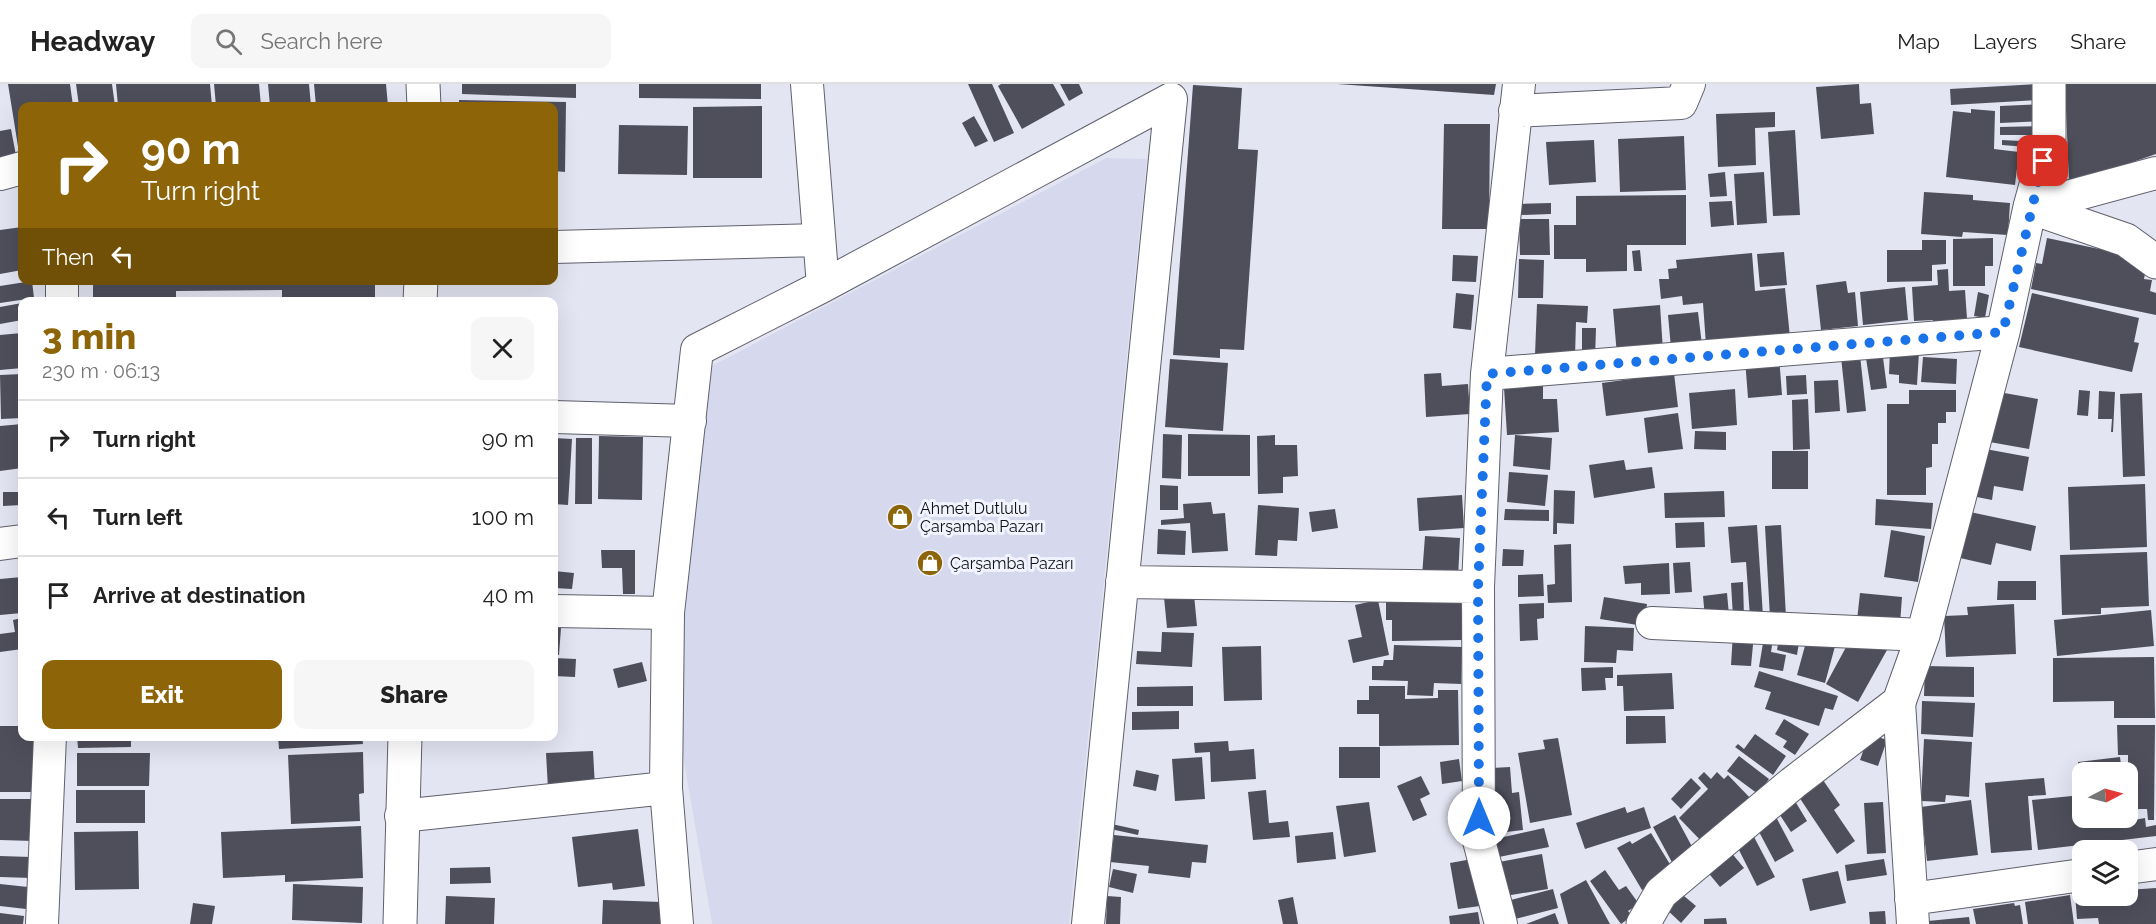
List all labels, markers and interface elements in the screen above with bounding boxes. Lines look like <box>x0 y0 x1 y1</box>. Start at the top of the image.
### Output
search box <box>191 14 611 68</box>
text: Headway <box>30 25 155 58</box>
icon: search <box>212 25 245 58</box>
text: Search here <box>260 28 383 54</box>
text: Map <box>1897 29 1940 54</box>
text: Layers <box>1973 29 2037 54</box>
text: Share <box>2070 29 2126 54</box>
text: 90 m <box>141 125 241 174</box>
icon: right <box>42 126 120 204</box>
pin <box>2017 135 2068 186</box>
icon: arrive <box>2026 144 2059 177</box>
text: Turn right <box>141 175 260 206</box>
icon: left <box>106 240 139 273</box>
text: Then <box>42 244 94 270</box>
text: 3 min <box>42 315 136 357</box>
button: close <box>471 317 534 380</box>
text: 230 m · 06:13 <box>42 359 160 383</box>
icon: right <box>42 423 75 456</box>
text: Turn right <box>93 426 196 452</box>
text: 90 m <box>482 426 534 452</box>
place label: Ahmet Dutlulu Çarşamba Pazarı <box>920 499 1043 536</box>
icon: left <box>42 501 75 534</box>
shop icon: Ahmet Dutlulu Çarşamba Pazarı <box>885 502 915 532</box>
text: Turn left <box>93 504 183 530</box>
text: 100 m <box>472 504 534 530</box>
shop icon: Çarşamba Pazarı <box>915 548 945 578</box>
place label: Çarşamba Pazarı <box>950 554 1073 573</box>
icon: arrive <box>42 579 75 612</box>
text: Arrive at destination <box>93 582 306 608</box>
text: 40 m <box>483 582 534 608</box>
button: Exit <box>42 660 282 729</box>
button: Share <box>294 660 534 729</box>
north arrow <box>2072 762 2138 828</box>
map controls <box>2072 762 2138 906</box>
position arrow <box>1447 786 1511 850</box>
button: layers <box>2072 840 2138 906</box>

